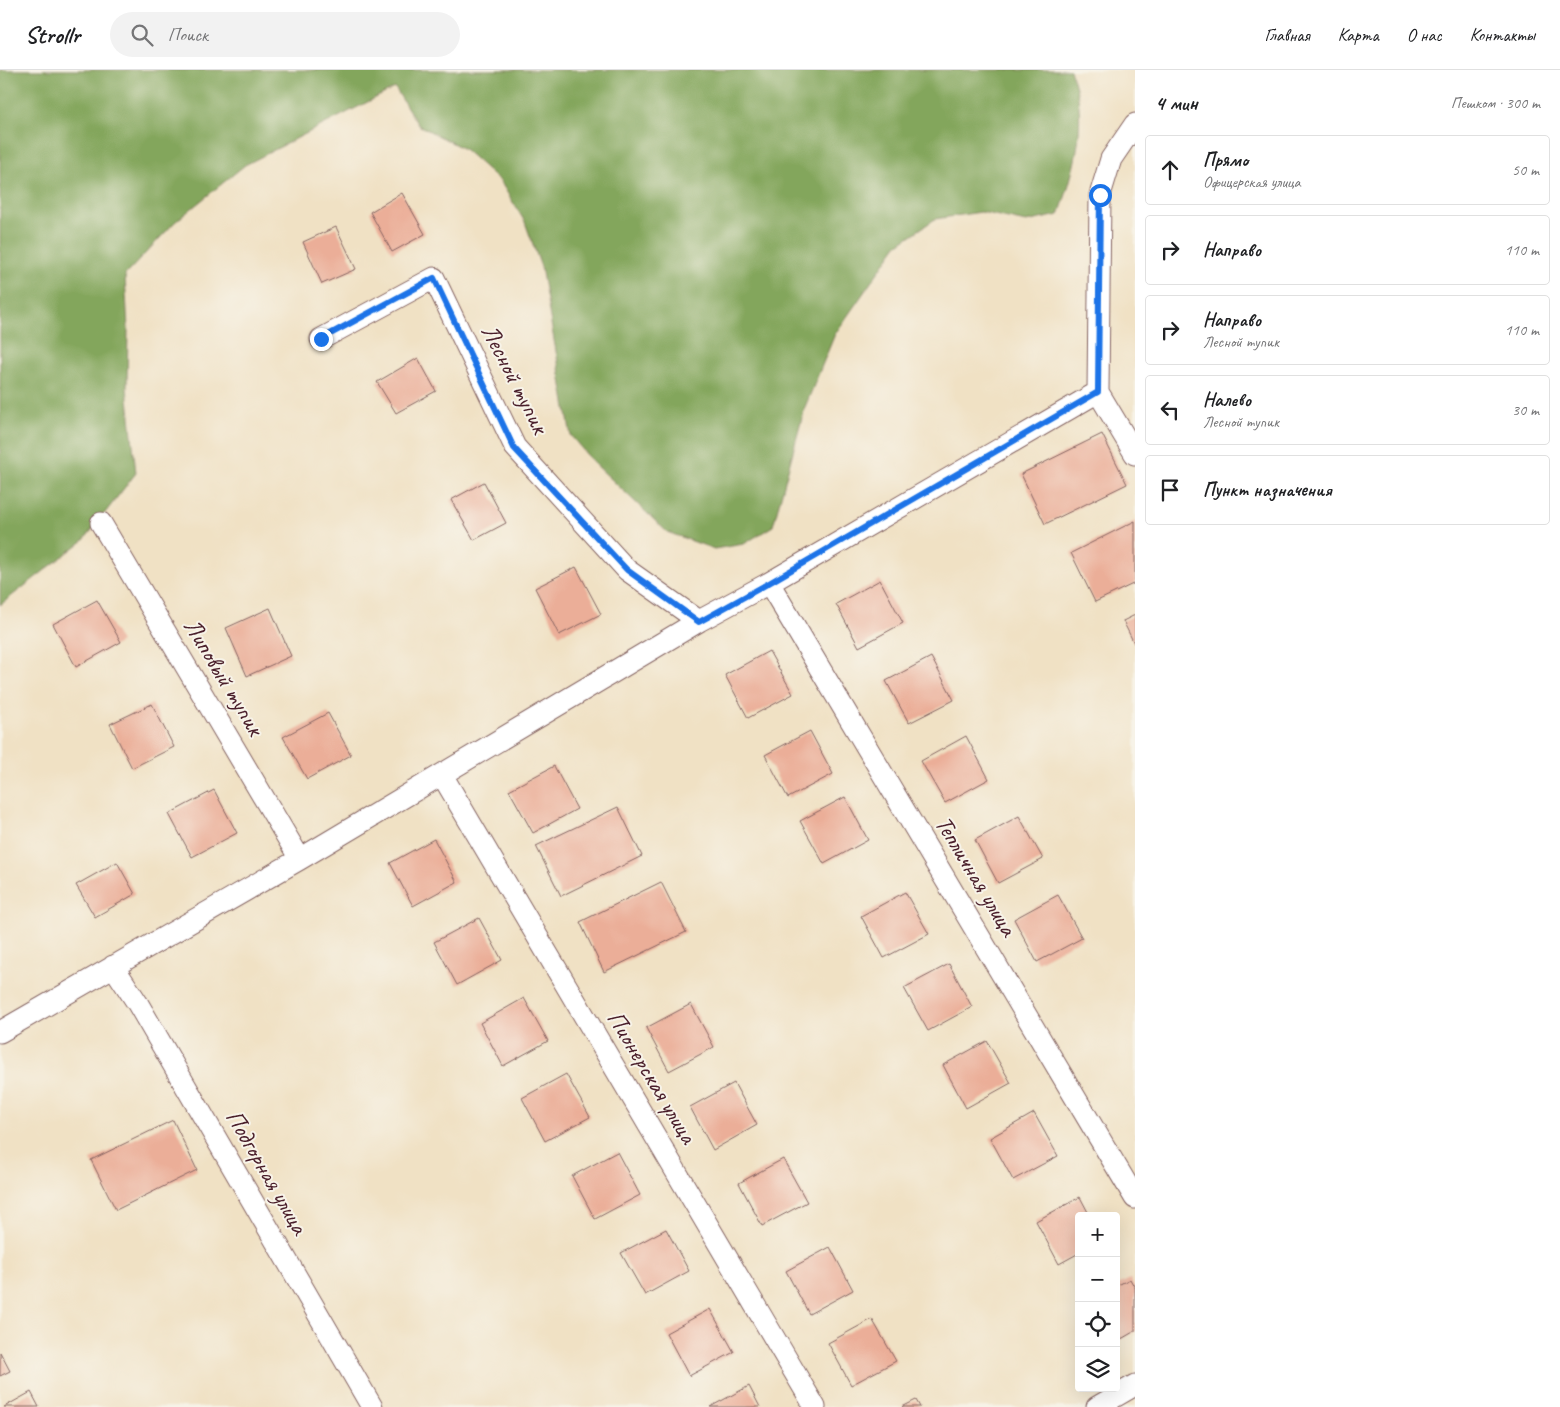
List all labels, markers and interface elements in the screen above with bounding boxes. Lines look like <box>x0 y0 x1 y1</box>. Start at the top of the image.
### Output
search box <box>110 12 460 57</box>
text: Strollr <box>25 20 80 50</box>
icon: search <box>128 21 156 49</box>
text: Поиск <box>168 23 208 47</box>
text: Главная <box>1265 24 1310 46</box>
text: Карта <box>1338 24 1379 46</box>
text: О нас <box>1407 24 1442 46</box>
text: Контакты <box>1470 24 1535 46</box>
text: 4 мин <box>1155 90 1198 116</box>
text: Пешком · 300 m <box>1451 93 1540 113</box>
text: Прямо <box>1203 148 1248 172</box>
icon: ahead <box>1156 156 1184 184</box>
text: 50 m <box>1512 160 1539 180</box>
text: Офицерская улица <box>1203 172 1301 192</box>
route start <box>1089 184 1112 207</box>
icon: right <box>1156 236 1184 264</box>
text: Направо <box>1203 238 1261 262</box>
text: 110 m <box>1505 240 1539 260</box>
text: Направо <box>1203 308 1261 332</box>
icon: right <box>1156 316 1184 344</box>
street label: Лесной тупик <box>474 319 557 441</box>
text: 110 m <box>1505 320 1539 340</box>
route end <box>310 328 333 351</box>
text: Лесной тупик <box>1203 332 1279 352</box>
text: Налево <box>1203 388 1251 412</box>
icon: left <box>1156 396 1184 424</box>
text: 30 m <box>1512 400 1539 420</box>
text: Лесной тупик <box>1203 412 1279 432</box>
icon: arrive <box>1156 476 1184 504</box>
text: Пункт назначения <box>1203 478 1332 502</box>
street label: Липовый тупик <box>176 612 273 743</box>
street label: Тепличная улица <box>928 810 1025 944</box>
street label: Пионерская улица <box>600 1005 705 1151</box>
street label: Подгорная улица <box>218 1104 317 1242</box>
map controls <box>1075 1212 1120 1392</box>
button: + <box>1075 1212 1120 1257</box>
button: − <box>1075 1257 1120 1302</box>
button: locate <box>1075 1302 1120 1347</box>
button: layers <box>1075 1347 1120 1392</box>

